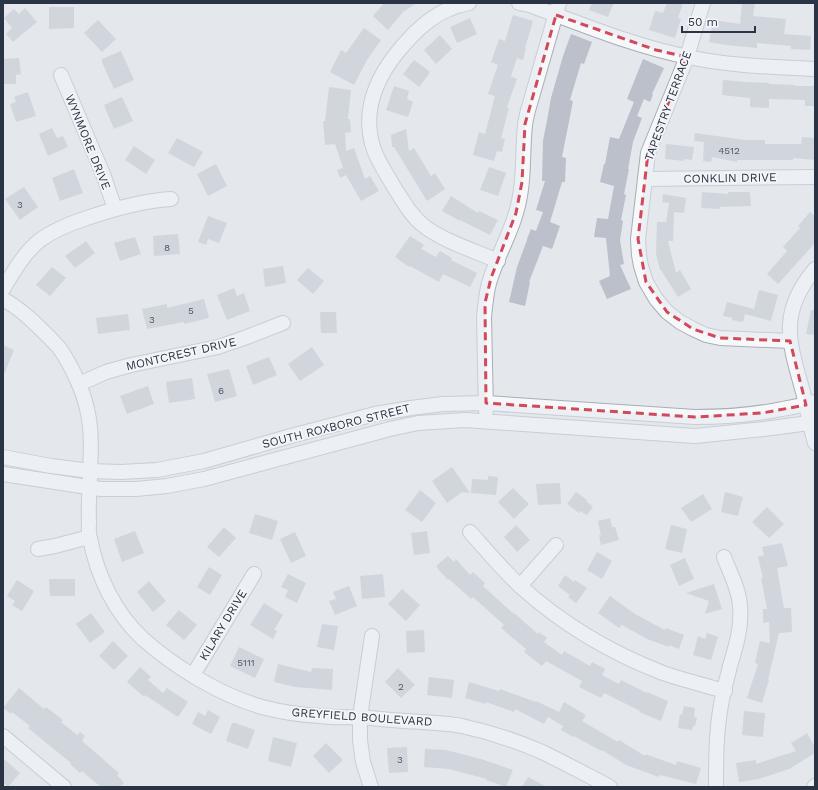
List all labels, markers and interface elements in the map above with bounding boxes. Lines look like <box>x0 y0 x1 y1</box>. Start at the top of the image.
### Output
scale bar <box>682 8 755 34</box>
text: 50 m <box>688 15 718 29</box>
street label: TAPESTRY TERRACE <box>642 49 695 163</box>
street label: WYNMORE DRIVE <box>62 92 114 192</box>
house number: 4512 <box>718 145 740 156</box>
street label: CONKLIN DRIVE <box>683 170 777 186</box>
house number: 3 <box>17 199 23 210</box>
house number: 8 <box>164 242 170 253</box>
house number: 5 <box>188 305 194 316</box>
house number: 3 <box>149 314 155 325</box>
street label: MONTCREST DRIVE <box>124 334 238 374</box>
house number: 6 <box>218 385 224 396</box>
street label: SOUTH ROXBORO STREET <box>261 401 411 451</box>
street label: KILARY DRIVE <box>196 587 250 663</box>
house number: 5111 <box>237 657 255 668</box>
house number: 2 <box>398 681 404 692</box>
street label: GREYFIELD BOULEVARD <box>291 705 433 729</box>
house number: 3 <box>397 754 403 765</box>

